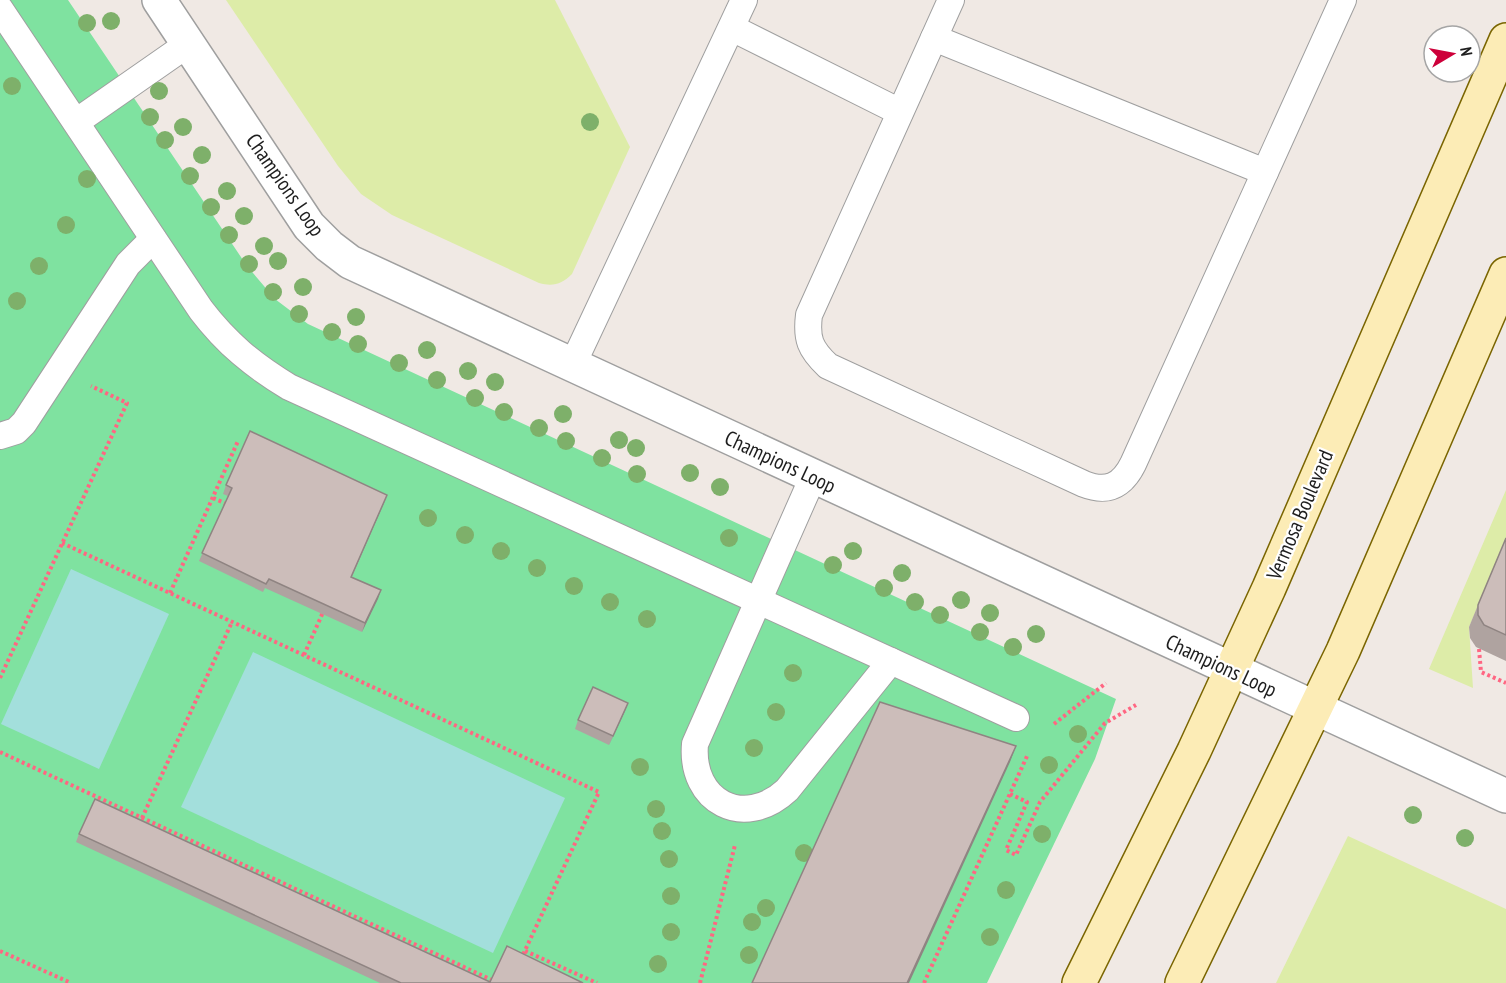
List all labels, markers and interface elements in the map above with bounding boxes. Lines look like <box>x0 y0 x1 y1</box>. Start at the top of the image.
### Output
north arrow <box>1422 24 1482 84</box>
text: N <box>1456 45 1477 57</box>
street label: Champions Loop <box>240 128 331 241</box>
street label: Champions Loop <box>720 424 840 499</box>
street label: Vermosa Boulevard <box>1260 446 1339 585</box>
street label: Champions Loop <box>1161 628 1281 703</box>

